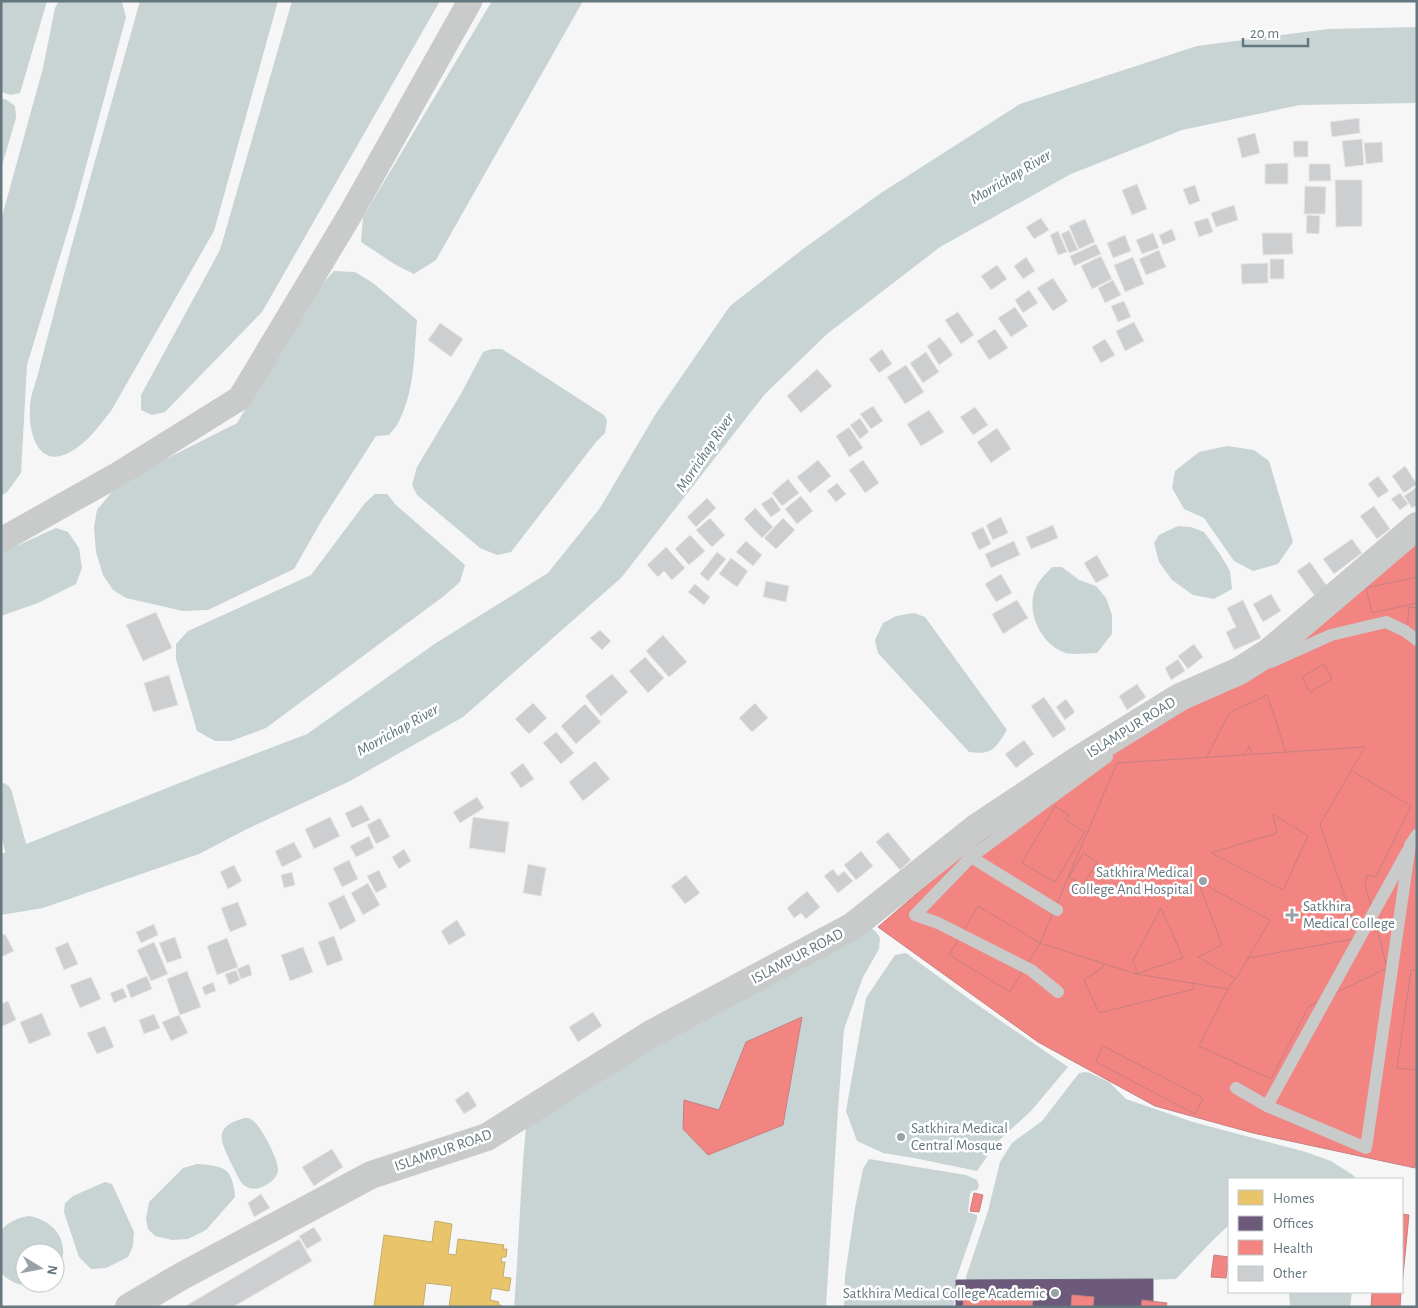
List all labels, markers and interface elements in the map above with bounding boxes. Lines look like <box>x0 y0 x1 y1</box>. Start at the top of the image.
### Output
scale bar <box>1243 15 1308 47</box>
text: 20 m <box>1250 26 1279 41</box>
water label: Morrichap River <box>967 146 1055 208</box>
water label: Morrichap River <box>673 410 738 495</box>
street label: ISLAMPUR ROAD <box>1084 694 1179 761</box>
water label: Morrichap River <box>354 700 442 760</box>
place label: Satkhira Medical College And Hospital <box>1071 865 1193 897</box>
marker: Satkhira Medical College And Hospital <box>1197 875 1209 887</box>
place label: Satkhira Medical College <box>1303 899 1395 931</box>
marker: Satkhira Medical College <box>1285 908 1299 922</box>
street label: ISLAMPUR ROAD <box>749 926 846 987</box>
place label: Satkhira Medical Central Mosque <box>911 1121 1008 1153</box>
street label: ISLAMPUR ROAD <box>393 1127 494 1174</box>
marker: Satkhira Medical Central Mosque <box>895 1131 907 1143</box>
legend <box>1228 1178 1403 1293</box>
text: Homes <box>1273 1191 1315 1206</box>
text: Offices <box>1273 1216 1314 1231</box>
text: Health <box>1273 1241 1313 1256</box>
north arrow <box>15 1243 65 1293</box>
text: N <box>44 1264 60 1276</box>
text: Other <box>1273 1266 1307 1281</box>
place label: Satkhira Medical College Academic <box>843 1286 1045 1301</box>
marker: Satkhira Medical College Academic <box>1049 1287 1061 1299</box>

